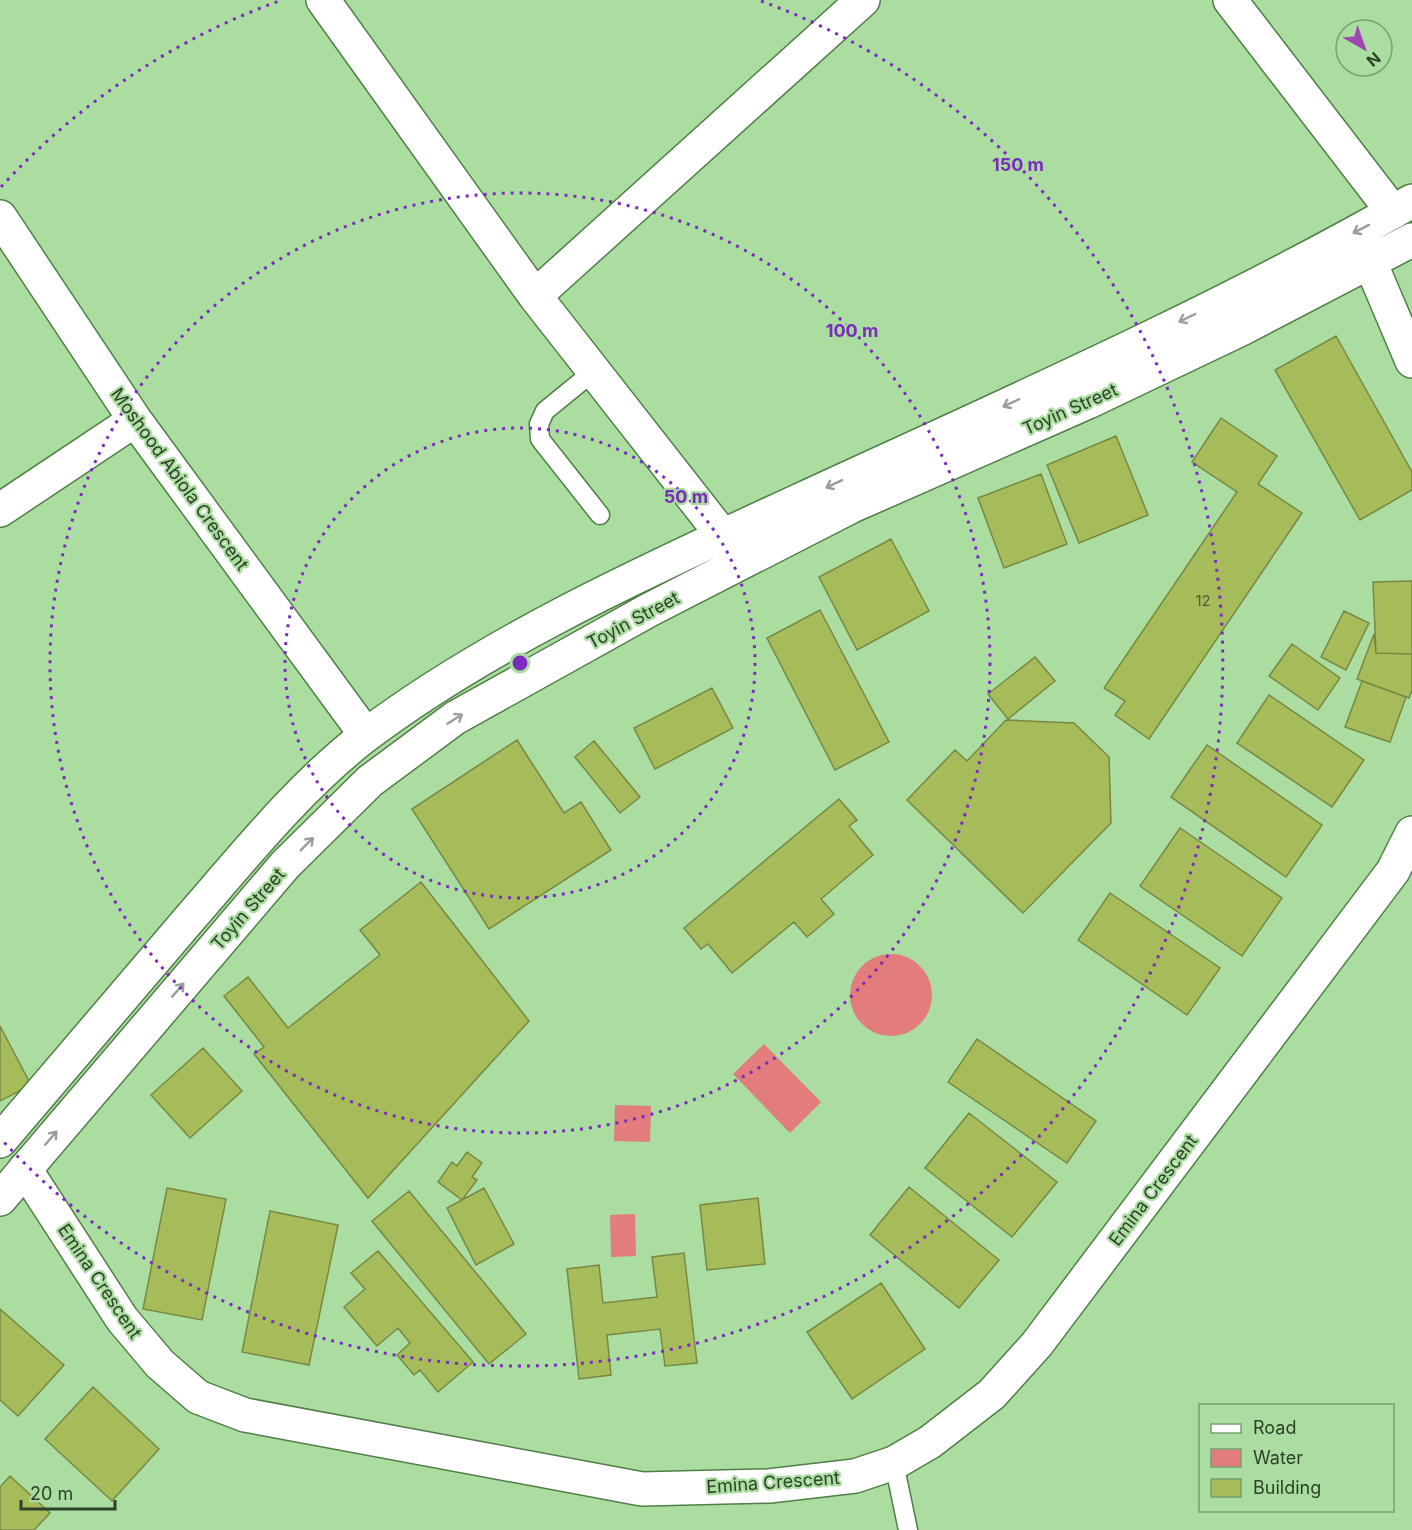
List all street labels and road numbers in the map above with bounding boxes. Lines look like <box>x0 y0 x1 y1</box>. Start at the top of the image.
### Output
street label: Toyin Street <box>1019 379 1121 439</box>
street label: Moshood Abiola Crescent <box>107 384 253 574</box>
street label: Toyin Street <box>583 587 683 653</box>
street label: Toyin Street <box>207 864 289 954</box>
street label: Emina Crescent <box>1104 1130 1202 1250</box>
street label: Emina Crescent <box>54 1220 146 1342</box>
street label: Emina Crescent <box>706 1467 841 1497</box>

